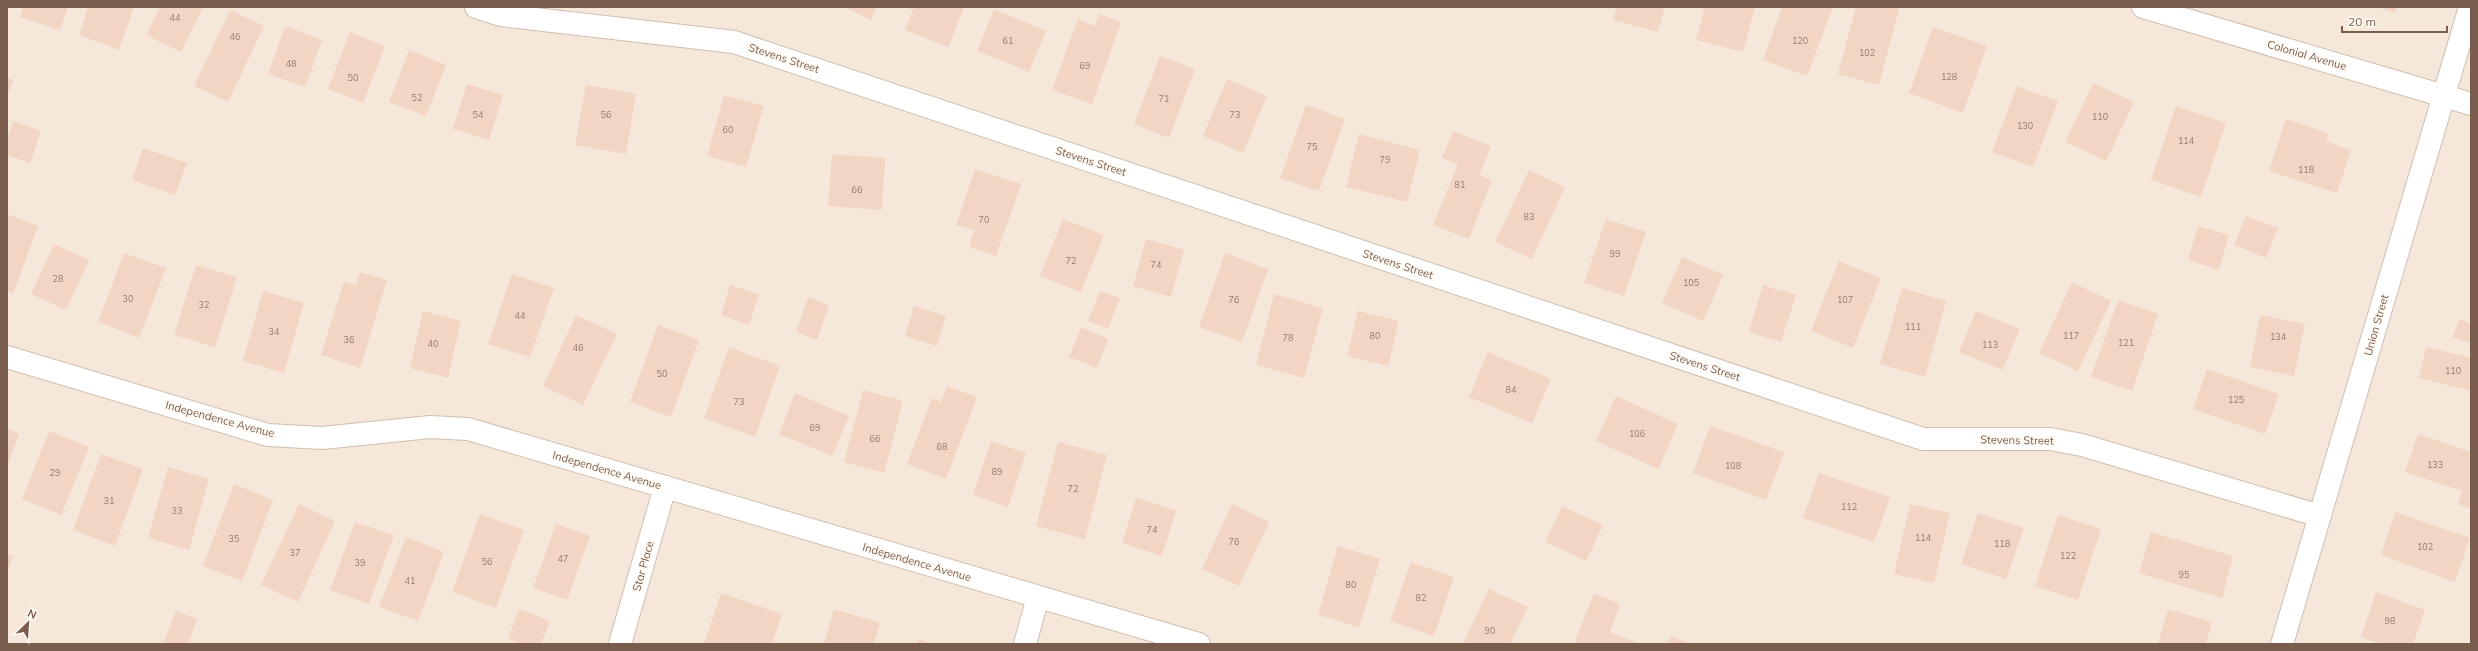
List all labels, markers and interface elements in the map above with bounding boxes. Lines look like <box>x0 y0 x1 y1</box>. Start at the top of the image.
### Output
scale bar <box>2342 8 2447 34</box>
house number: 44 <box>170 12 181 23</box>
text: 20 m <box>2348 14 2376 29</box>
house number: 46 <box>230 31 240 42</box>
house number: 61 <box>1003 35 1013 46</box>
house number: 120 <box>1792 35 1808 46</box>
street label: Colonial Avenue <box>2266 37 2348 73</box>
street label: Stevens Street <box>747 40 821 76</box>
house number: 102 <box>1859 47 1875 58</box>
house number: 48 <box>286 58 296 69</box>
house number: 69 <box>1080 60 1090 71</box>
house number: 128 <box>1941 71 1957 82</box>
house number: 50 <box>348 72 358 83</box>
house number: 52 <box>412 92 422 103</box>
house number: 71 <box>1159 93 1169 104</box>
house number: 54 <box>473 109 484 120</box>
house number: 56 <box>601 109 611 120</box>
house number: 73 <box>1230 109 1240 120</box>
house number: 110 <box>2092 111 2108 122</box>
house number: 130 <box>2017 120 2033 131</box>
house number: 60 <box>723 124 733 135</box>
house number: 114 <box>2178 135 2195 146</box>
house number: 75 <box>1307 141 1318 152</box>
street label: Stevens Street <box>1054 143 1128 179</box>
house number: 79 <box>1380 154 1390 165</box>
house number: 118 <box>2298 164 2314 175</box>
house number: 81 <box>1455 179 1465 190</box>
house number: 66 <box>852 184 862 195</box>
house number: 83 <box>1524 211 1534 222</box>
house number: 70 <box>979 214 989 225</box>
street label: Stevens Street <box>1361 246 1435 282</box>
house number: 99 <box>1610 248 1620 259</box>
house number: 72 <box>1066 255 1076 266</box>
house number: 74 <box>1151 259 1162 270</box>
house number: 28 <box>53 273 63 284</box>
house number: 105 <box>1683 277 1700 288</box>
house number: 30 <box>123 293 133 304</box>
street label: Union Street <box>2361 293 2391 357</box>
house number: 76 <box>1229 294 1239 305</box>
house number: 107 <box>1837 294 1853 305</box>
house number: 32 <box>199 299 209 310</box>
house number: 44 <box>515 310 526 321</box>
house number: 111 <box>1905 321 1921 332</box>
house number: 34 <box>269 326 280 337</box>
house number: 80 <box>1370 330 1380 341</box>
house number: 117 <box>2063 330 2079 341</box>
house number: 134 <box>2270 331 2287 342</box>
house number: 78 <box>1283 332 1293 343</box>
house number: 36 <box>344 334 354 345</box>
house number: 121 <box>2118 337 2134 348</box>
house number: 40 <box>428 338 438 349</box>
house number: 113 <box>1982 339 1998 350</box>
house number: 46 <box>573 342 583 353</box>
street label: Stevens Street <box>1668 348 1742 384</box>
house number: 110 <box>2445 365 2461 376</box>
house number: 50 <box>657 368 667 379</box>
house number: 84 <box>1506 384 1517 395</box>
house number: 125 <box>2228 394 2245 405</box>
house number: 73 <box>734 396 744 407</box>
street label: Independence Avenue <box>164 398 276 440</box>
house number: 69 <box>810 422 820 433</box>
house number: 106 <box>1629 428 1645 439</box>
street label: Stevens Street <box>1980 432 2054 448</box>
house number: 66 <box>870 433 880 444</box>
house number: 68 <box>937 441 947 452</box>
street label: Independence Avenue <box>551 448 663 492</box>
house number: 133 <box>2427 459 2443 470</box>
house number: 108 <box>1725 460 1741 471</box>
house number: 89 <box>992 466 1002 477</box>
house number: 29 <box>50 467 60 478</box>
house number: 72 <box>1068 483 1078 494</box>
house number: 31 <box>104 495 114 506</box>
house number: 112 <box>1841 501 1857 512</box>
house number: 33 <box>172 505 182 516</box>
house number: 74 <box>1147 524 1158 535</box>
house number: 114 <box>1915 532 1932 543</box>
house number: 35 <box>229 533 240 544</box>
house number: 76 <box>1229 536 1239 547</box>
house number: 118 <box>1994 538 2010 549</box>
street label: Star Place <box>629 539 657 593</box>
street label: Independence Avenue <box>861 540 973 584</box>
house number: 102 <box>2417 541 2433 552</box>
house number: 37 <box>290 547 300 558</box>
house number: 122 <box>2060 550 2076 561</box>
house number: 47 <box>558 553 568 564</box>
house number: 56 <box>482 556 492 567</box>
house number: 39 <box>355 557 365 568</box>
house number: 95 <box>2179 569 2190 580</box>
house number: 41 <box>405 575 415 586</box>
house number: 80 <box>1346 579 1356 590</box>
house number: 82 <box>1416 592 1426 603</box>
north arrow <box>8 603 48 643</box>
text: N <box>26 606 39 622</box>
house number: 98 <box>2385 615 2395 626</box>
house number: 90 <box>1485 625 1495 636</box>

